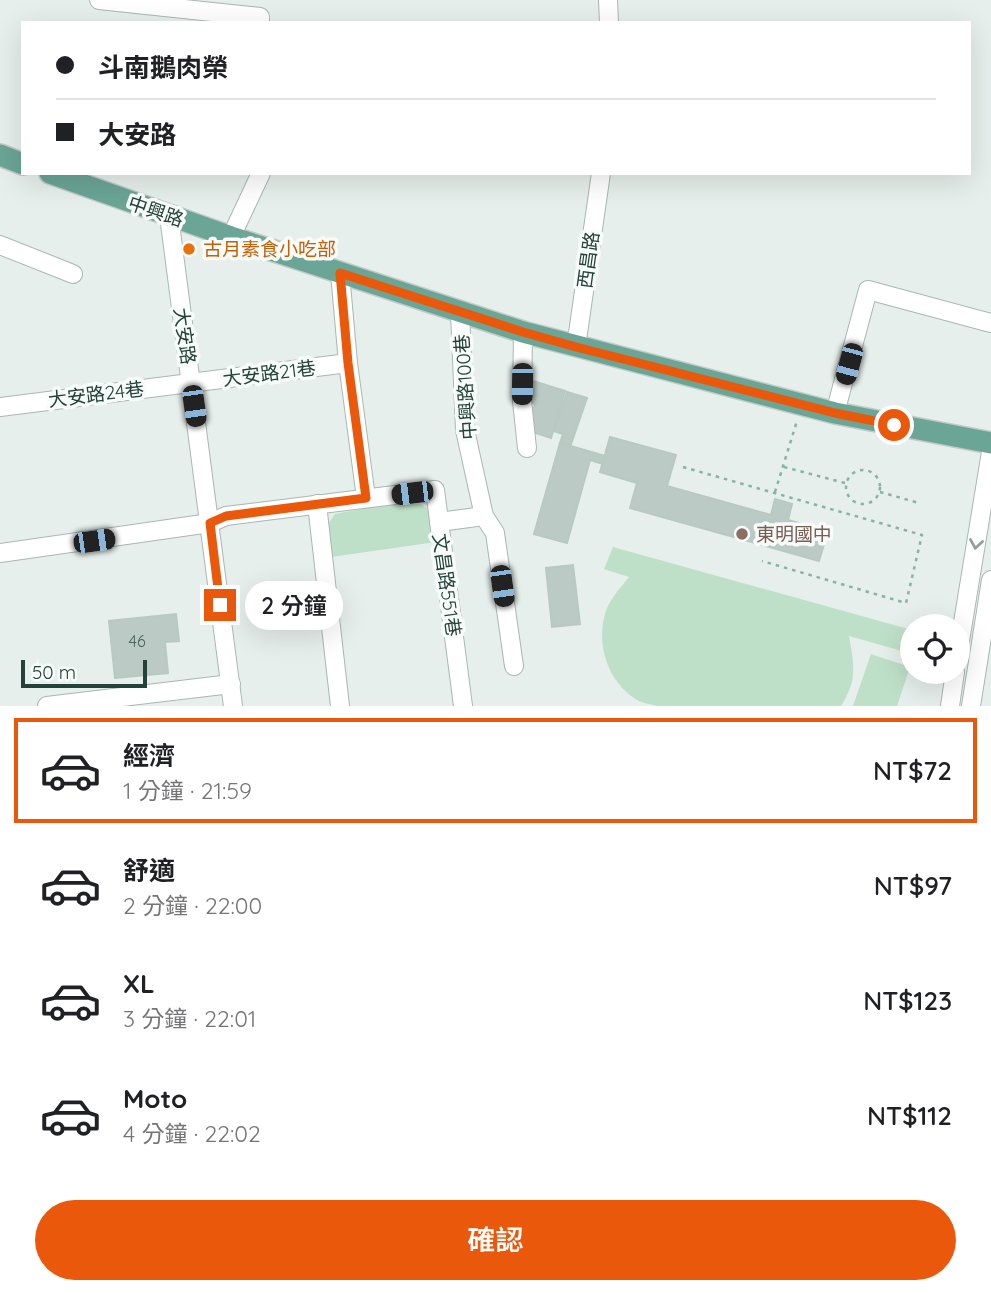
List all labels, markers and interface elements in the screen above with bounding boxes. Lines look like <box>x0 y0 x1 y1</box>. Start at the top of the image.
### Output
text: 斗南鵝肉榮 <box>98 51 228 84</box>
text: 大安路 <box>98 118 176 151</box>
street label: 中興路 <box>125 190 187 232</box>
street label: 西昌路 <box>572 230 604 290</box>
place label: 古月素食小吃部 <box>203 237 336 261</box>
marker: 古月素食小吃部 <box>181 241 197 257</box>
street label: 大安路 <box>169 306 201 366</box>
street label: 中興路100巷 <box>449 333 481 441</box>
car <box>834 341 865 387</box>
street label: 大安路21巷 <box>221 355 317 391</box>
car <box>512 363 533 405</box>
street label: 大安路24巷 <box>47 376 145 412</box>
car <box>181 384 208 428</box>
route start <box>878 409 910 441</box>
car <box>390 480 435 506</box>
place label: 東明國中 <box>756 522 832 546</box>
marker: 東明國中 <box>734 526 750 542</box>
car <box>72 528 117 554</box>
street label: 文昌路551巷 <box>428 532 466 638</box>
one-way arrow <box>969 538 984 550</box>
car <box>489 564 516 608</box>
callout: 2 分鐘 <box>244 580 342 630</box>
route end <box>204 589 236 621</box>
text: 2 分鐘 <box>261 591 327 620</box>
map controls <box>900 614 970 684</box>
button: locate <box>900 614 970 684</box>
house number: 46 <box>128 631 146 651</box>
scale bar <box>21 657 147 689</box>
text: 50 m <box>32 660 76 684</box>
icon: car <box>39 739 102 802</box>
text: 經濟 <box>123 739 175 772</box>
text: NT$72 <box>873 754 952 787</box>
text: 1 分鐘 · 21:59 <box>123 776 252 805</box>
icon: car <box>39 854 102 917</box>
text: 舒適 <box>123 854 175 887</box>
text: NT$97 <box>874 869 952 902</box>
text: 2 分鐘 · 22:00 <box>123 891 262 920</box>
text: XL <box>123 967 155 1000</box>
icon: car <box>39 969 102 1032</box>
text: NT$123 <box>863 984 952 1017</box>
text: 3 分鐘 · 22:01 <box>123 1004 256 1033</box>
text: Moto <box>123 1082 187 1115</box>
icon: car <box>39 1084 102 1147</box>
text: NT$112 <box>867 1099 952 1132</box>
text: 4 分鐘 · 22:02 <box>123 1119 261 1148</box>
button: 確認 <box>35 1200 956 1280</box>

